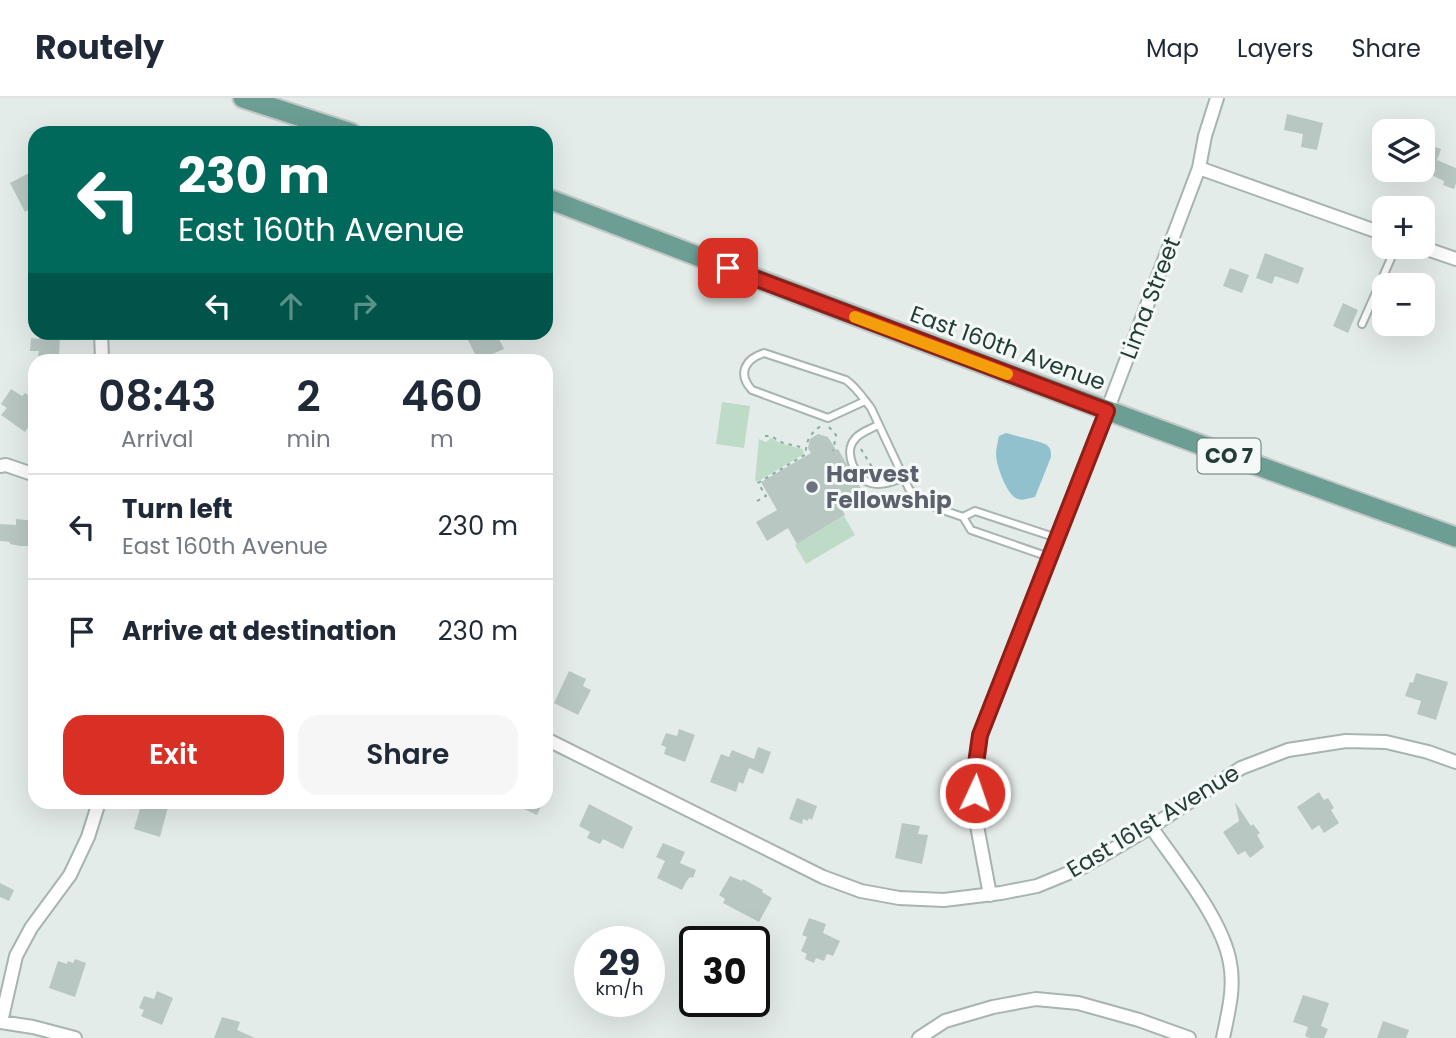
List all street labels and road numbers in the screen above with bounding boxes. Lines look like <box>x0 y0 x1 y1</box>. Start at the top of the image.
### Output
street label: Lima Street <box>1112 232 1188 364</box>
street label: East 160th Avenue <box>906 298 1110 398</box>
road number: CO 7 <box>1198 438 1260 474</box>
street label: East 161st Avenue <box>1061 757 1245 885</box>

